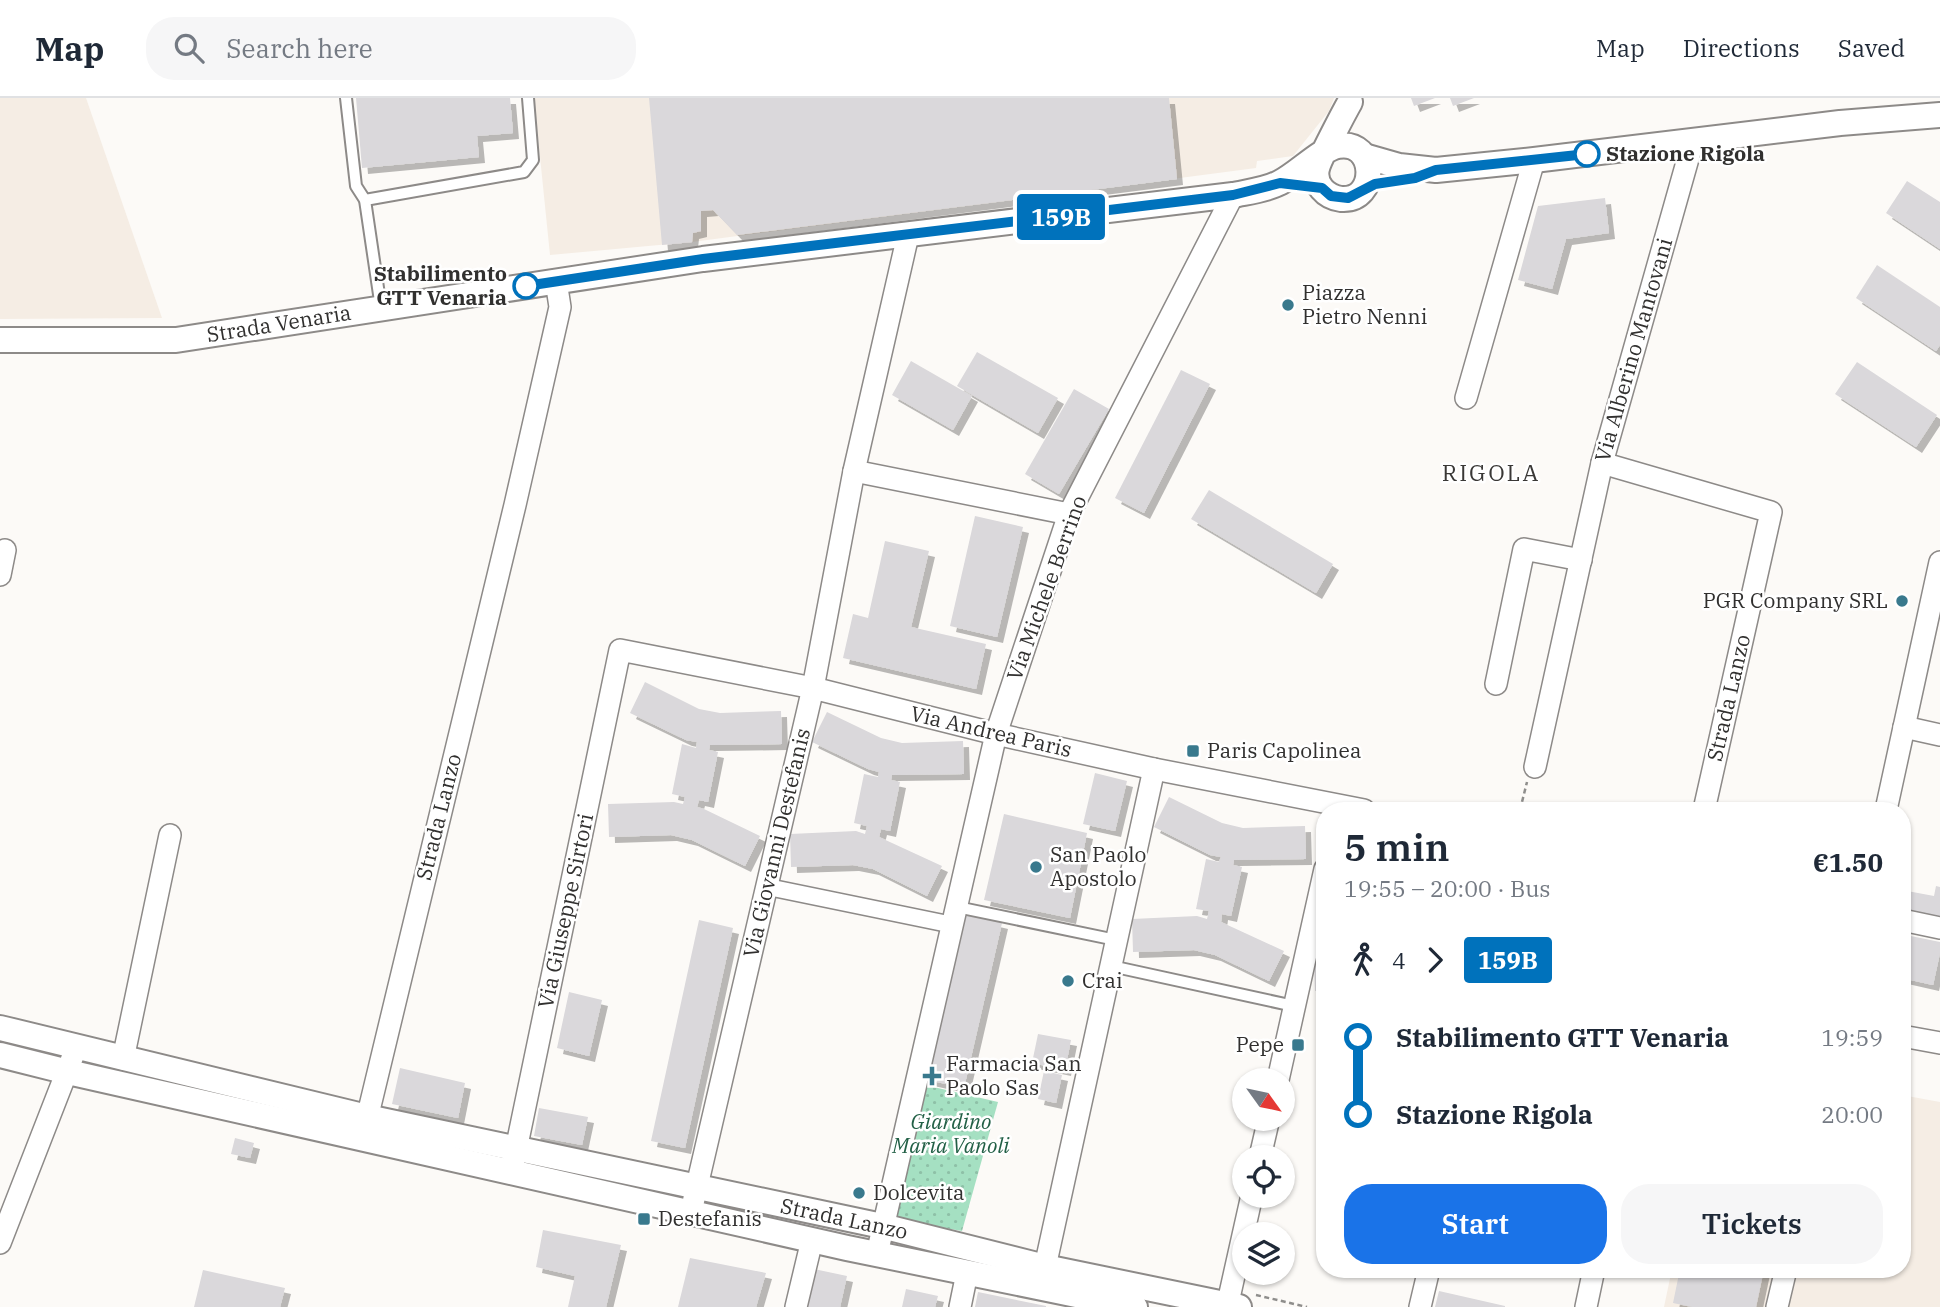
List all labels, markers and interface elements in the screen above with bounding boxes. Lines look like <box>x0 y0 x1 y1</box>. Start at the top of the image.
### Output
search box <box>146 17 636 80</box>
text: Map <box>35 27 104 70</box>
icon: search <box>170 29 208 67</box>
text: Search here <box>226 31 373 65</box>
text: Map <box>1596 32 1645 64</box>
text: Directions <box>1683 32 1800 64</box>
text: Saved <box>1838 32 1905 64</box>
place label: Stazione Rigola <box>1606 139 1765 167</box>
marker: Stazione Rigola <box>1574 141 1600 167</box>
line badge: 159B <box>1012 194 1110 240</box>
text: 159B <box>1031 201 1091 233</box>
street label: Via Alberino Mantovani <box>1588 234 1678 465</box>
place label: Stabilimento GTT Venaria <box>374 259 507 311</box>
marker: Stabilimento GTT Venaria <box>513 273 539 299</box>
place label: Piazza Pietro Nenni <box>1302 278 1427 330</box>
marker: Piazza Pietro Nenni <box>1280 297 1296 313</box>
street label: Strada Venaria <box>205 298 353 348</box>
district label: RIGOLA <box>1442 457 1540 487</box>
street label: Via Michele Berrino <box>1000 491 1093 684</box>
place label: PGR Company SRL <box>1703 586 1888 614</box>
marker: PGR Company SRL <box>1894 593 1910 609</box>
street label: Strada Lanzo <box>1700 632 1756 764</box>
street label: Via Andrea Paris <box>908 699 1075 763</box>
street label: Via Giovanni Destefanis <box>736 725 816 960</box>
place label: Paris Capolinea <box>1207 736 1361 764</box>
marker: Paris Capolinea <box>1185 743 1201 759</box>
street label: Strada Lanzo <box>409 751 467 883</box>
street label: Via Giuseppe Sirtori <box>531 811 599 1011</box>
text: 5 min <box>1344 822 1450 871</box>
place label: San Paolo Apostolo <box>1050 840 1146 892</box>
text: €1.50 <box>1813 845 1883 879</box>
marker: San Paolo Apostolo <box>1028 859 1044 875</box>
text: 19:55 – 20:00 · Bus <box>1344 873 1551 903</box>
icon: walk <box>1344 941 1382 979</box>
icon: forward <box>1416 941 1454 979</box>
text: 159B <box>1478 944 1538 976</box>
text: 4 <box>1392 945 1406 975</box>
place label: Crai <box>1082 966 1123 994</box>
marker: Crai <box>1060 973 1076 989</box>
text: Stabilimento GTT Venaria <box>1396 1020 1729 1054</box>
text: 19:59 <box>1821 1022 1883 1052</box>
place label: Pepe <box>1236 1030 1284 1058</box>
marker: Pepe <box>1290 1037 1306 1053</box>
place label: Farmacia San Paolo Sas <box>946 1049 1082 1101</box>
marker: Farmacia San Paolo Sas <box>924 1068 940 1084</box>
north arrow <box>1232 1068 1295 1130</box>
map controls <box>1232 1068 1295 1285</box>
text: Stazione Rigola <box>1396 1097 1593 1131</box>
text: 20:00 <box>1821 1099 1883 1129</box>
park label: Giardino Maria Vanoli <box>891 1107 1010 1159</box>
button: locate <box>1232 1145 1295 1208</box>
place label: Dolcevita <box>873 1178 965 1206</box>
button: Start <box>1344 1184 1607 1264</box>
button: Tickets <box>1621 1184 1883 1264</box>
marker: Dolcevita <box>851 1185 867 1201</box>
street label: Strada Lanzo <box>778 1191 910 1245</box>
place label: Destefanis <box>658 1204 762 1232</box>
marker: Destefanis <box>636 1211 652 1227</box>
button: layers <box>1232 1222 1295 1285</box>

